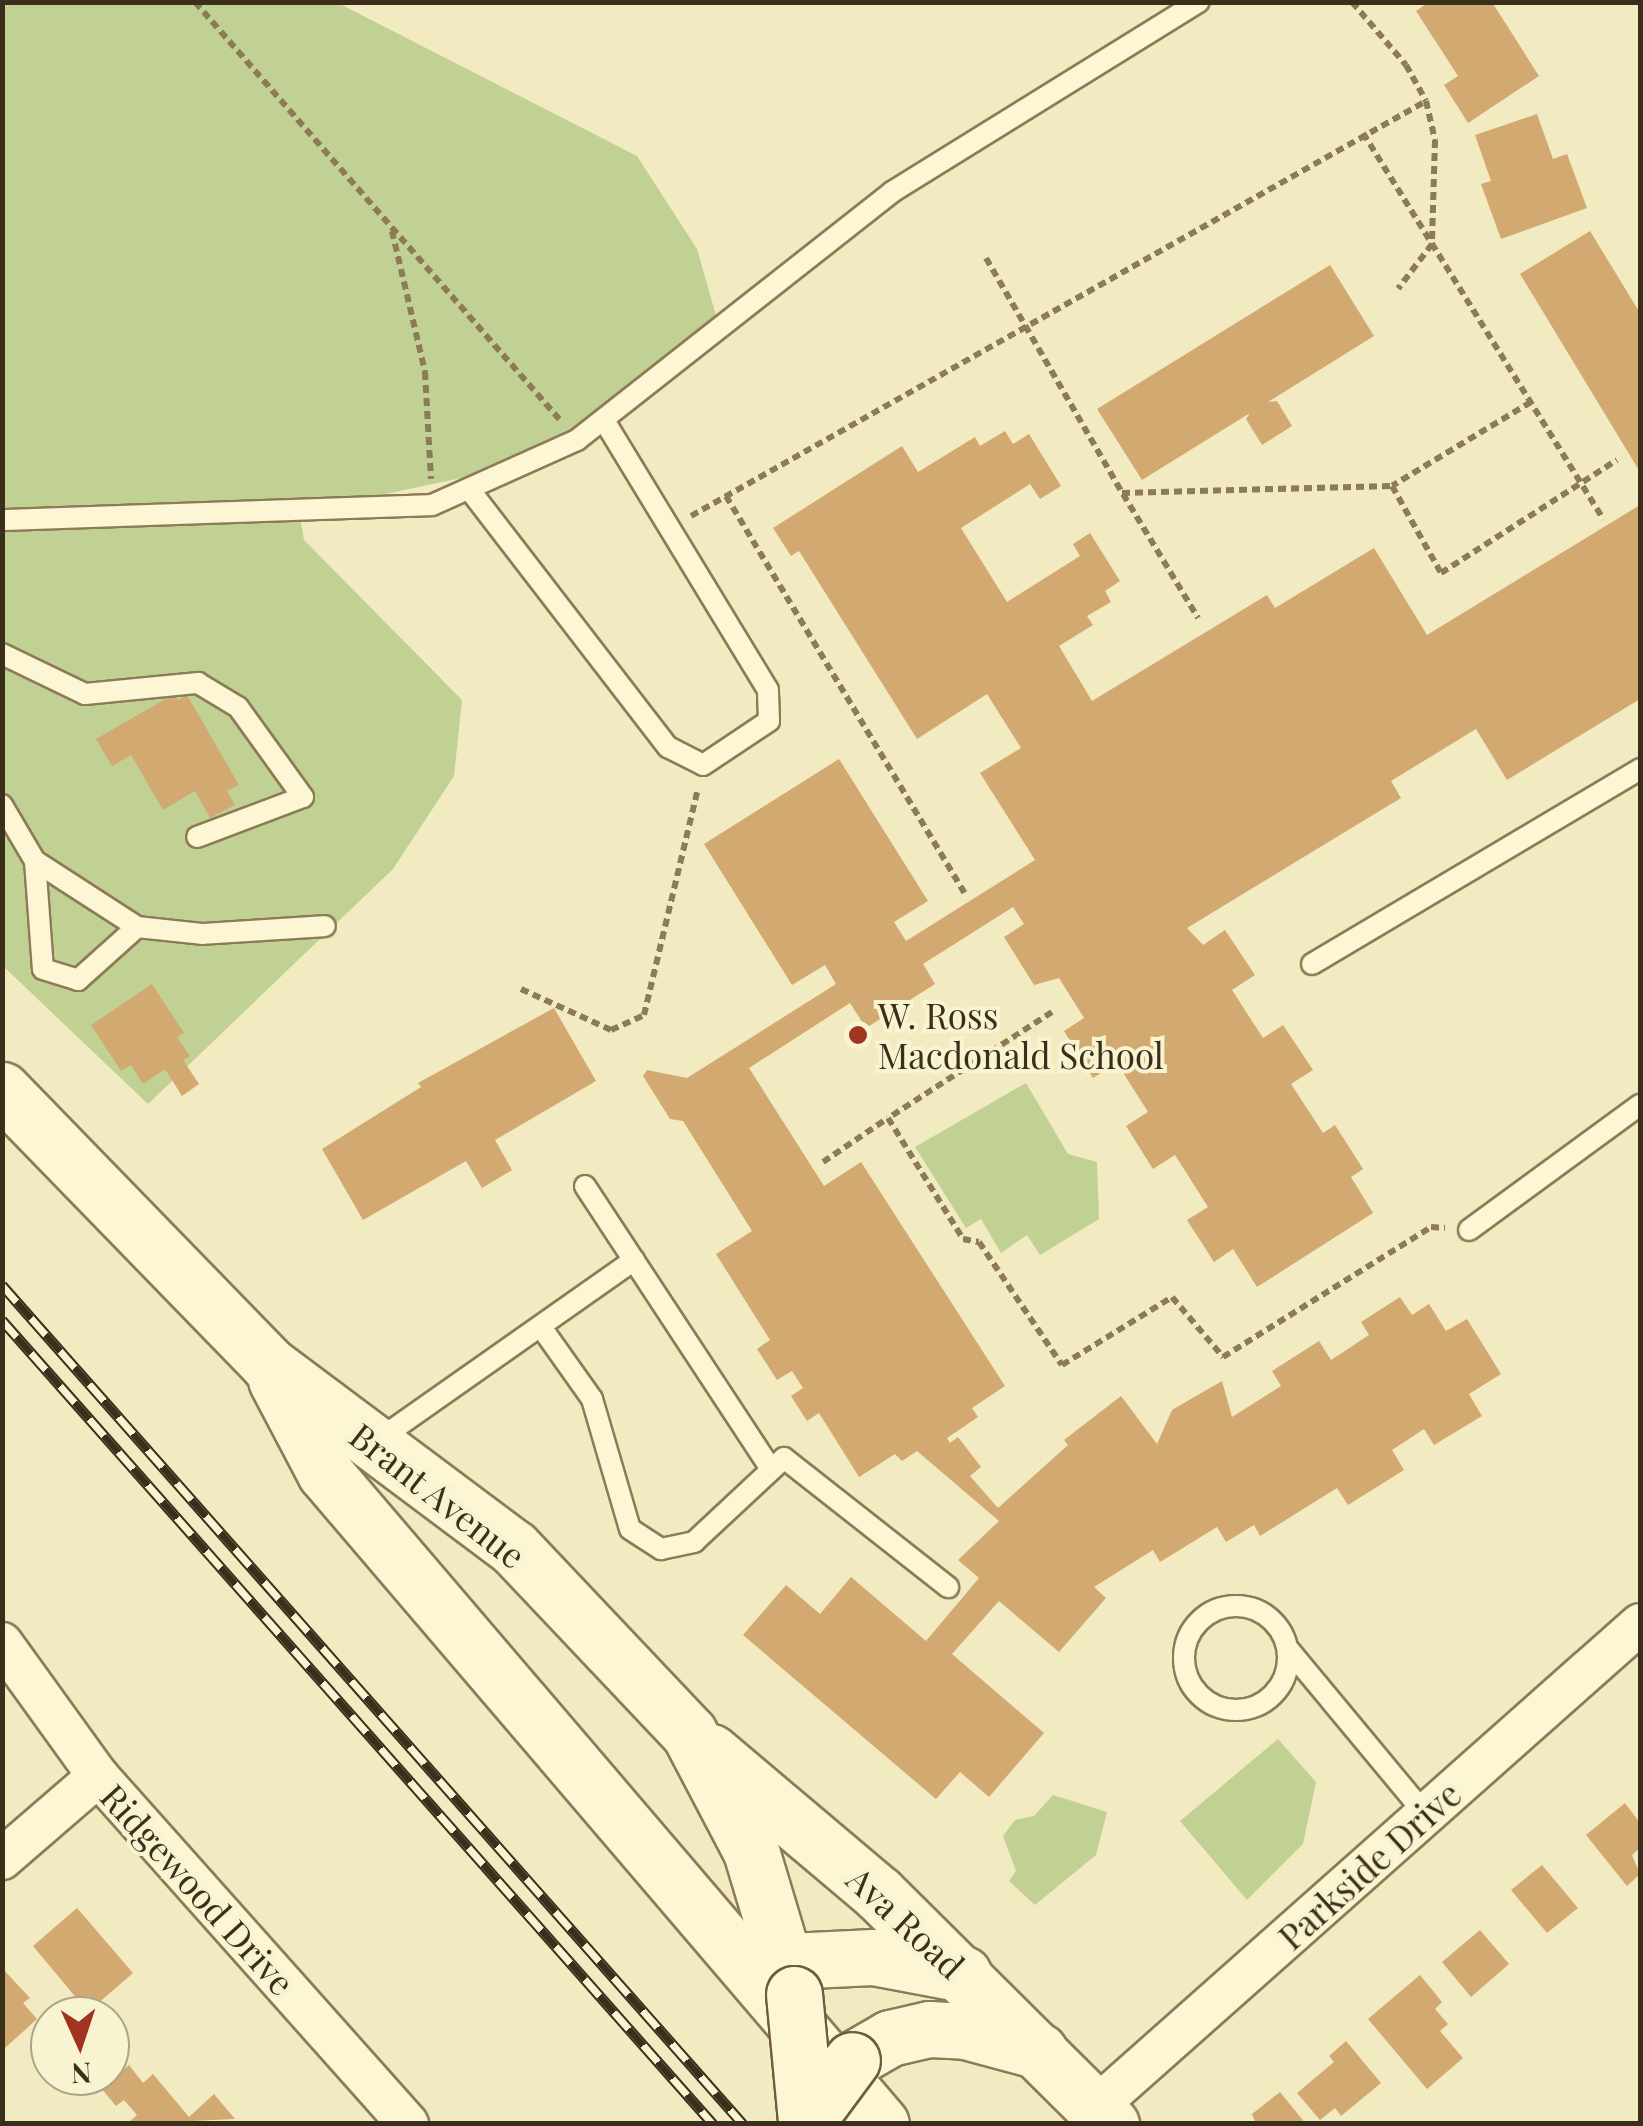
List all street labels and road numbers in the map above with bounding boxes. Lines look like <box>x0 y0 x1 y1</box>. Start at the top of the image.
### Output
street label: Brant Avenue <box>341 1413 535 1577</box>
street label: Parkside Drive <box>1269 1772 1469 1958</box>
street label: Ridgewood Drive <box>93 1775 303 2003</box>
street label: Ava Road <box>839 1857 973 1987</box>

